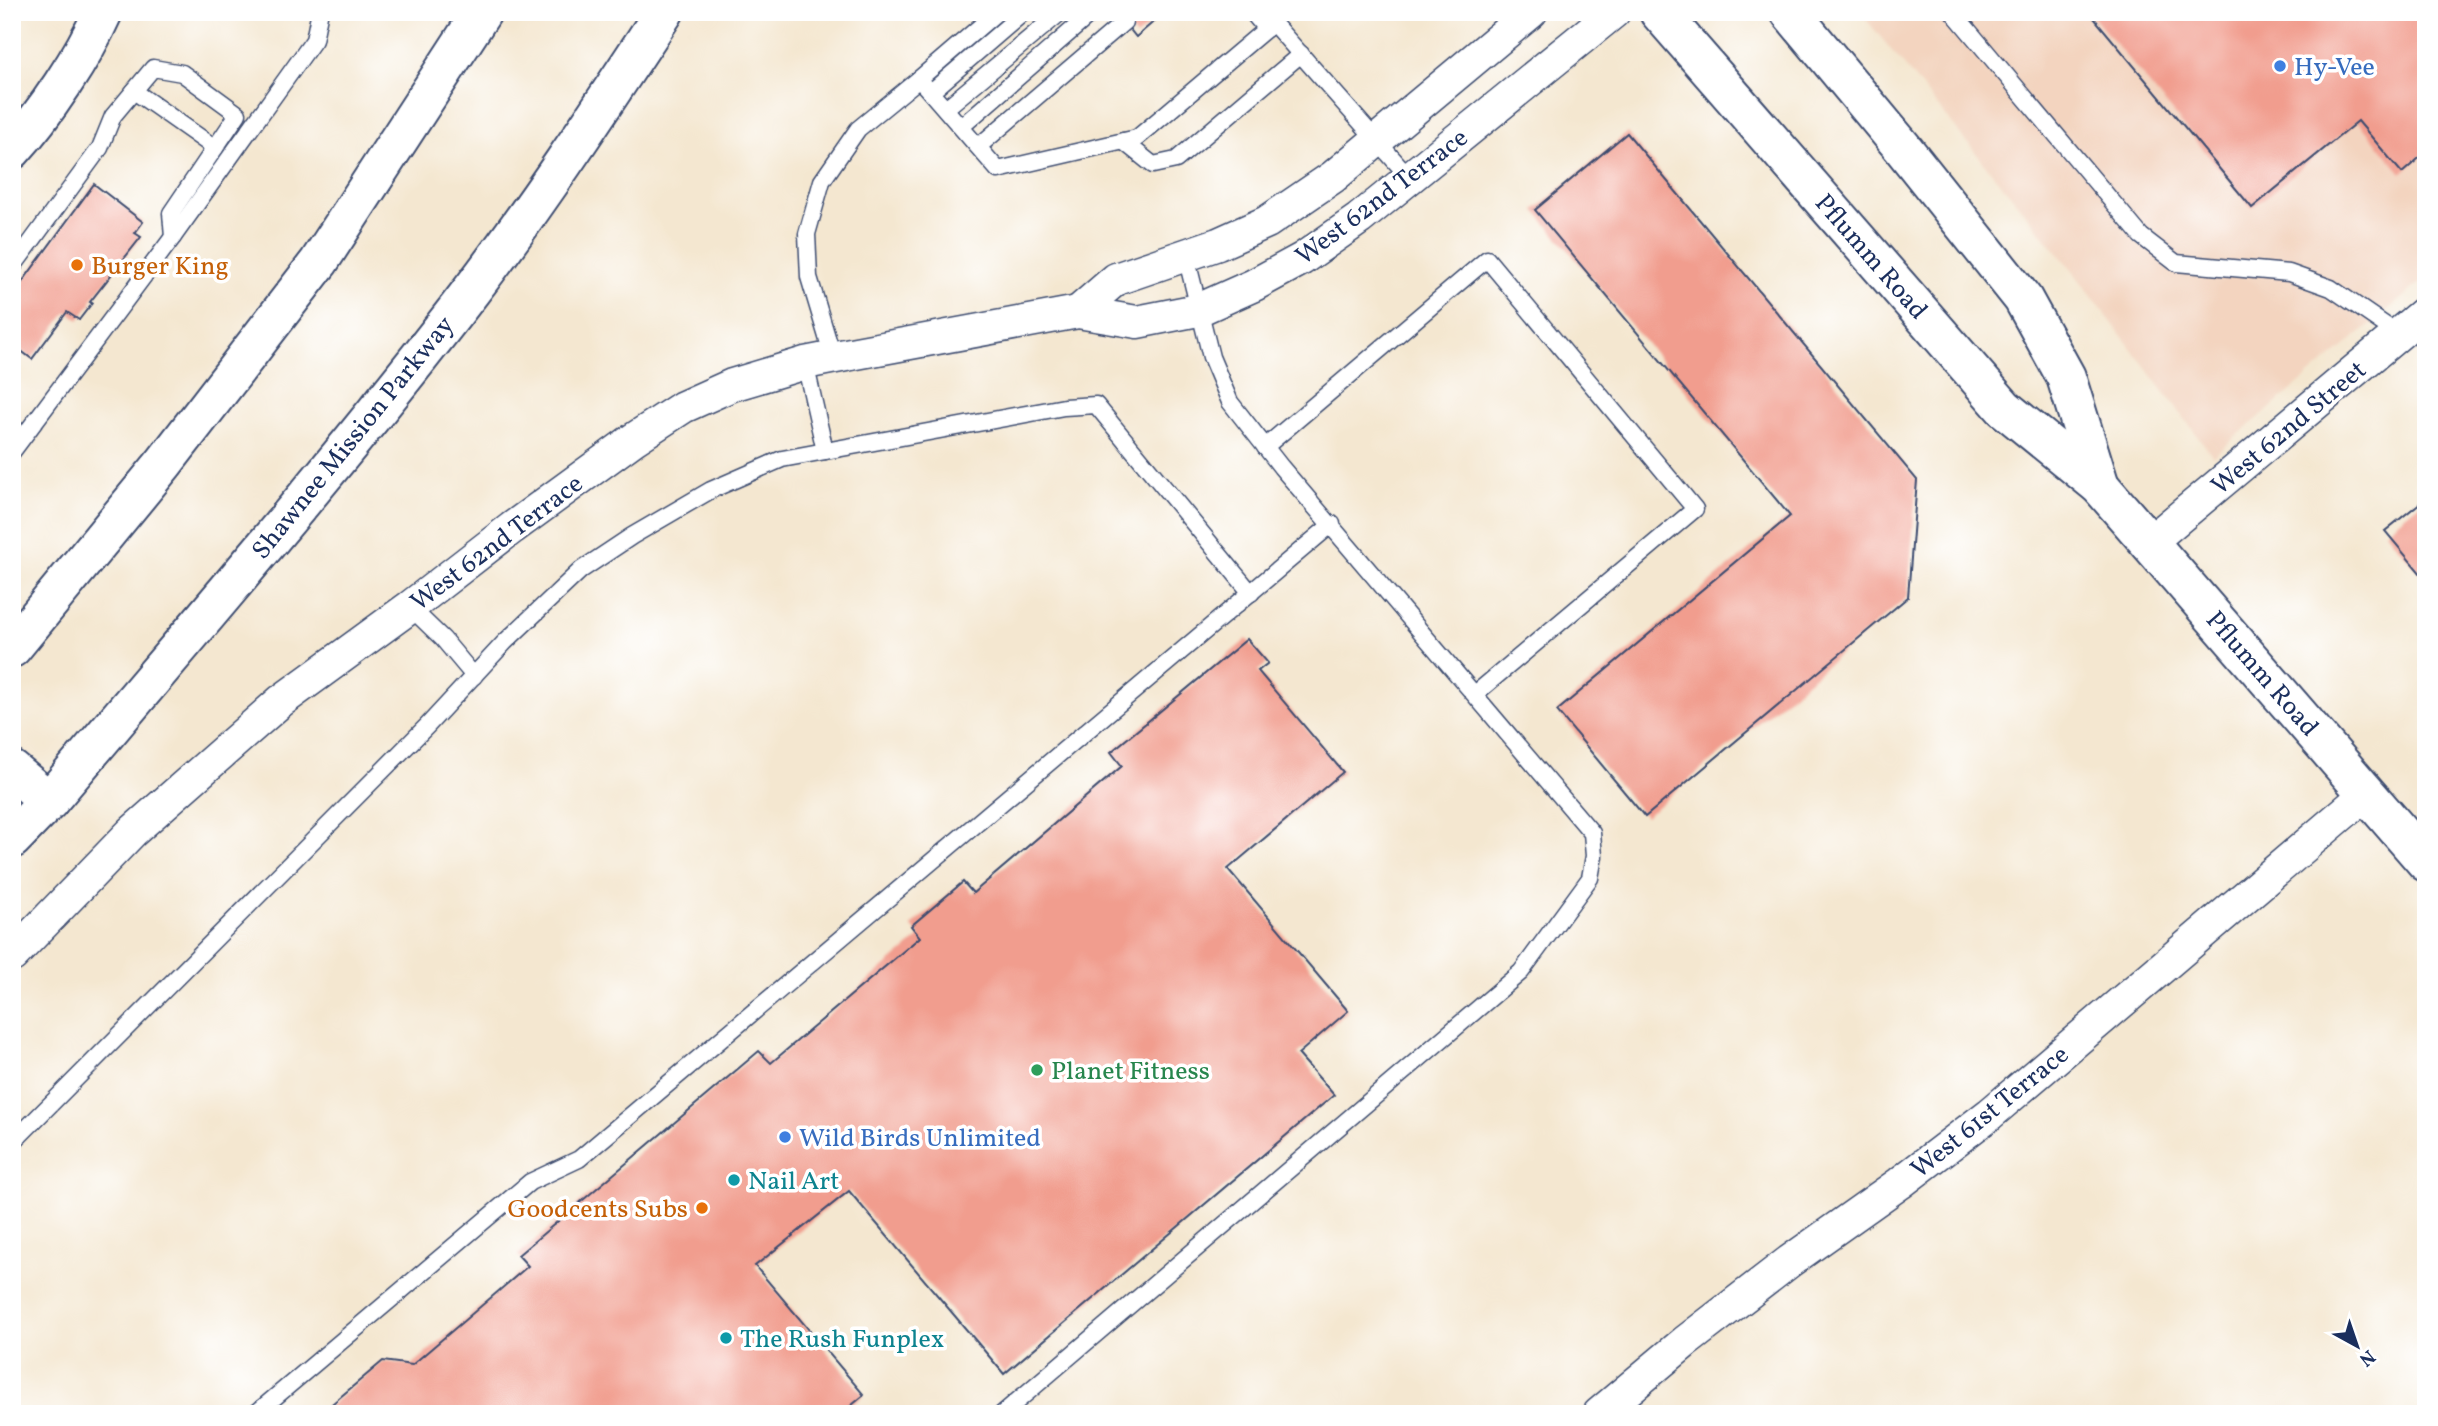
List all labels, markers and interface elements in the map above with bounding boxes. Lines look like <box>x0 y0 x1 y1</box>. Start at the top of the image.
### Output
place label: Hy-Vee <box>2294 50 2375 86</box>
marker: Hy-Vee <box>2272 58 2288 74</box>
street label: West 62nd Terrace <box>1288 121 1476 275</box>
street label: Pflumm Road <box>1806 187 1935 328</box>
place label: Burger King <box>91 249 229 285</box>
marker: Burger King <box>69 257 85 273</box>
street label: Shawnee Mission Parkway <box>244 309 463 568</box>
street label: West 62nd Street <box>2204 353 2375 504</box>
street label: West 62nd Terrace <box>403 467 591 621</box>
street label: Pflumm Road <box>2197 604 2326 745</box>
street label: West 61st Terrace <box>1904 1037 2077 1188</box>
place label: Planet Fitness <box>1051 1054 1210 1090</box>
marker: Planet Fitness <box>1029 1062 1045 1078</box>
place label: Wild Birds Unlimited <box>799 1121 1041 1157</box>
marker: Wild Birds Unlimited <box>777 1129 793 1145</box>
place label: Nail Art <box>748 1164 839 1200</box>
marker: Nail Art <box>726 1172 742 1188</box>
place label: Goodcents Subs <box>507 1192 688 1228</box>
marker: Goodcents Subs <box>694 1200 710 1216</box>
north arrow <box>2322 1310 2392 1380</box>
place label: The Rush Funplex <box>740 1322 944 1358</box>
marker: The Rush Funplex <box>718 1330 734 1346</box>
text: N <box>2353 1343 2380 1372</box>

